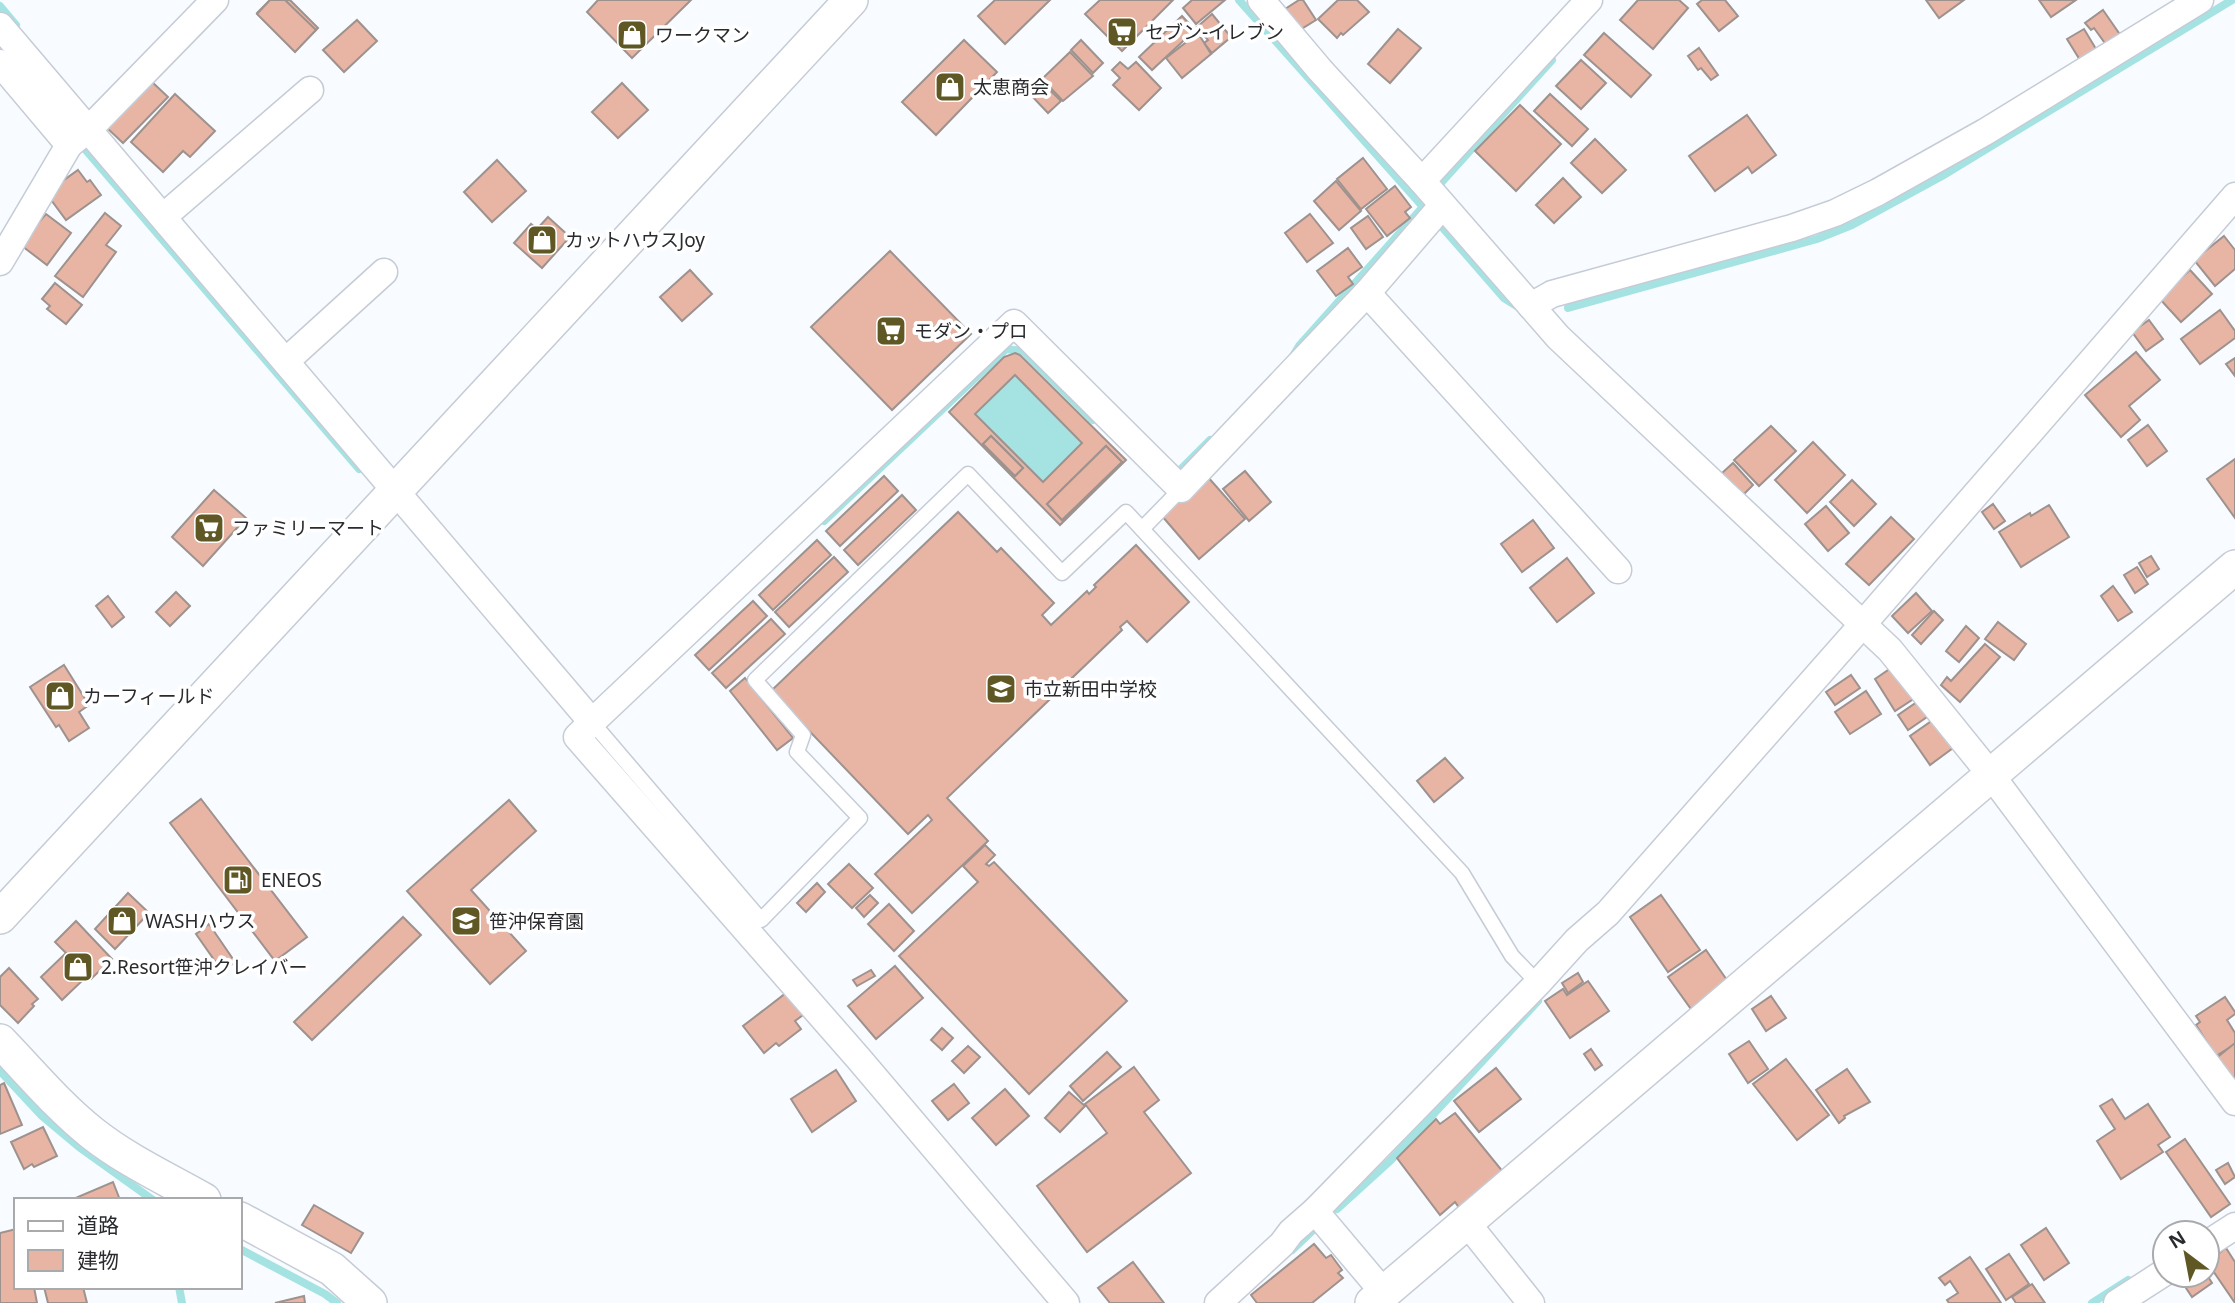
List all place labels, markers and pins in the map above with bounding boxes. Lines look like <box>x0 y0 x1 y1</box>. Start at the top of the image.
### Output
supermarket icon: セブン-イレブン <box>1105 15 1139 49</box>
shop icon: ワークマン <box>615 18 649 52</box>
place label: セブン-イレブン <box>1145 19 1284 45</box>
place label: ワークマン <box>655 22 750 48</box>
shop icon: 太恵商会 <box>933 70 967 104</box>
place label: 太恵商会 <box>973 74 1049 100</box>
shop icon: カットハウスJoy <box>525 223 559 257</box>
place label: カットハウスJoy <box>565 227 705 253</box>
supermarket icon: モダン・プロ <box>874 314 908 348</box>
place label: モダン・プロ <box>914 318 1028 344</box>
supermarket icon: ファミリーマート <box>192 511 226 545</box>
place label: ファミリーマート <box>232 515 384 541</box>
school or university icon: 市立新田中学校 <box>984 672 1018 706</box>
place label: 市立新田中学校 <box>1024 676 1157 702</box>
shop icon: カーフィールド <box>43 679 77 713</box>
place label: カーフィールド <box>83 683 214 709</box>
fuel station icon: ENEOS <box>221 863 255 897</box>
place label: ENEOS <box>261 867 322 893</box>
shop icon: WASHハウス <box>105 904 139 938</box>
school or university icon: 笹沖保育園 <box>449 904 483 938</box>
place label: WASHハウス <box>145 908 256 934</box>
place label: 笹沖保育園 <box>489 908 584 934</box>
shop icon: 2.Resort笹沖クレイバー <box>61 950 95 984</box>
place label: 2.Resort笹沖クレイバー <box>101 954 307 980</box>

